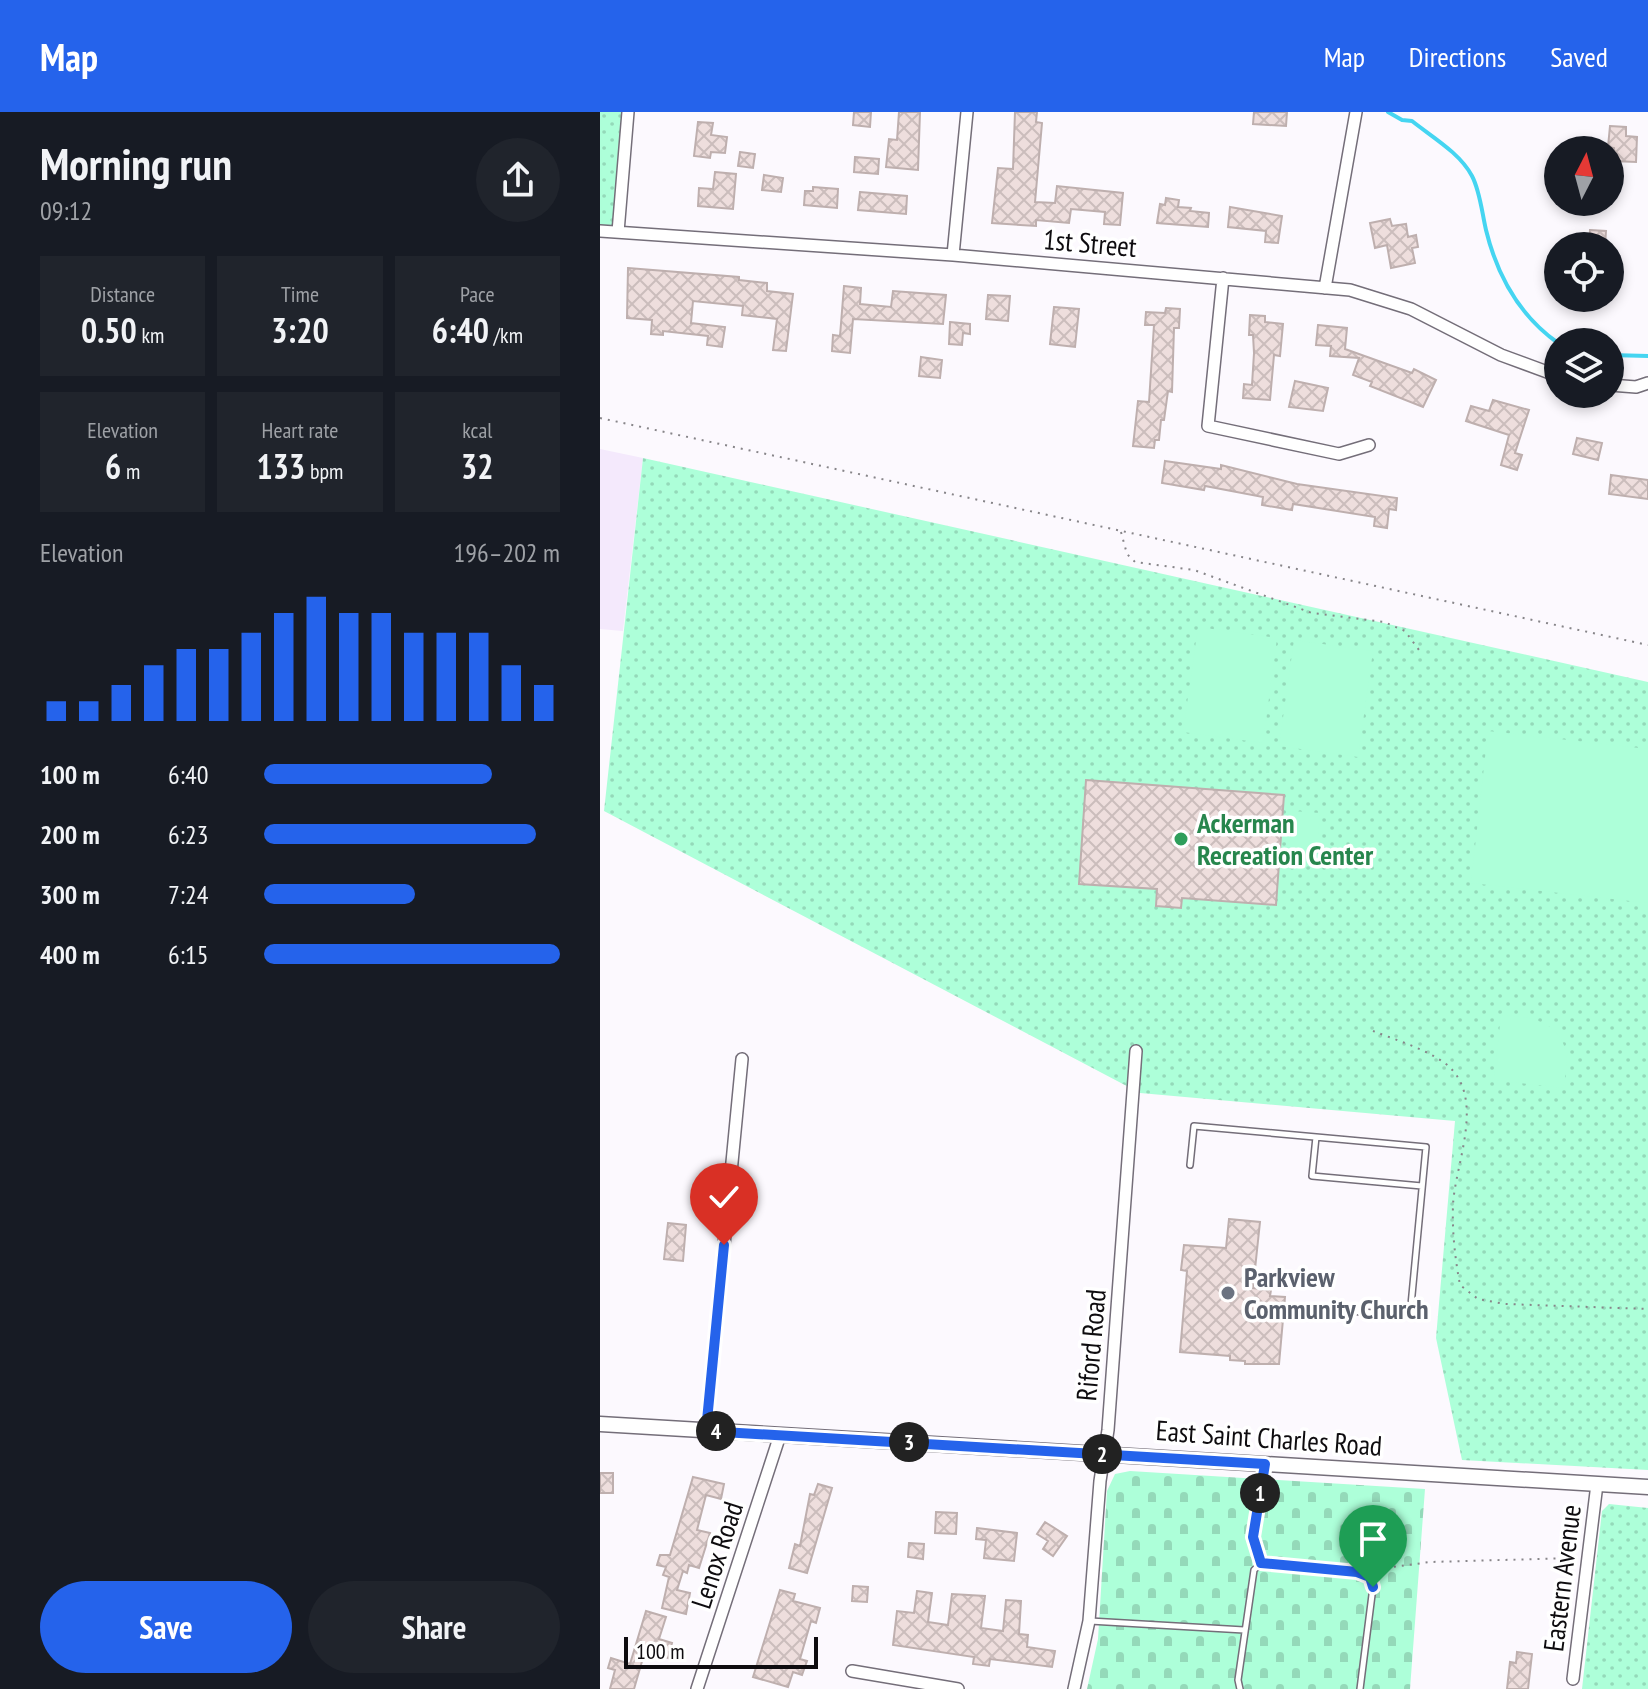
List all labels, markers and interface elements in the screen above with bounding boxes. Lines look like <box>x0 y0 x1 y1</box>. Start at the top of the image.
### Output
text: Map <box>40 32 98 81</box>
text: Map <box>1324 38 1365 75</box>
text: Directions <box>1409 38 1506 75</box>
text: Saved <box>1550 38 1608 75</box>
text: Morning run <box>40 135 232 192</box>
north arrow <box>1544 136 1624 216</box>
map controls <box>1544 136 1624 408</box>
button: share <box>476 138 560 222</box>
text: 09:12 <box>40 194 92 227</box>
street label: 1st Street <box>1042 220 1139 265</box>
button: locate <box>1544 232 1624 312</box>
text: Distance <box>90 280 155 308</box>
text: Time <box>281 280 319 308</box>
text: Pace <box>460 280 495 308</box>
text: 0.50 <box>81 308 137 352</box>
text: 3:20 <box>271 308 329 352</box>
text: 6:40 <box>432 308 489 352</box>
text: km <box>137 321 164 349</box>
text: /km <box>489 321 523 349</box>
button: layers <box>1544 328 1624 408</box>
text: Elevation <box>87 416 158 444</box>
text: Heart rate <box>262 416 338 444</box>
text: kcal <box>462 416 492 444</box>
text: 6 <box>105 444 121 488</box>
text: 133 <box>257 444 305 488</box>
text: 32 <box>461 444 494 488</box>
text: m <box>121 457 140 485</box>
text: bpm <box>305 457 343 485</box>
text: Elevation <box>40 536 123 569</box>
text: 196–202 m <box>454 536 560 569</box>
text: 100 m <box>40 758 100 791</box>
text: 6:40 <box>168 758 208 791</box>
place label: Ackerman Recreation Center <box>1196 804 1374 873</box>
text: 200 m <box>40 818 100 851</box>
text: 6:23 <box>168 818 208 851</box>
marker: Ackerman Recreation Center <box>1172 830 1190 848</box>
text: 300 m <box>40 878 100 911</box>
text: 7:24 <box>168 878 208 911</box>
text: 400 m <box>40 938 100 971</box>
text: 6:15 <box>168 938 208 971</box>
pin <box>690 1163 758 1245</box>
icon: check <box>702 1175 746 1219</box>
place label: Parkview Community Church <box>1244 1258 1429 1327</box>
marker: Parkview Community Church <box>1219 1284 1237 1302</box>
street label: Riford Road <box>1067 1288 1114 1402</box>
pin: 4 <box>696 1411 736 1451</box>
street label: East Saint Charles Road <box>1155 1411 1383 1464</box>
text: 4 <box>711 1417 721 1445</box>
pin: 3 <box>889 1422 929 1462</box>
text: 3 <box>904 1428 914 1456</box>
pin: 2 <box>1082 1434 1122 1474</box>
text: 2 <box>1097 1440 1107 1468</box>
pin: 1 <box>1240 1473 1280 1513</box>
text: 1 <box>1255 1479 1265 1507</box>
street label: Lenox Road <box>682 1497 751 1613</box>
street label: Eastern Avenue <box>1534 1502 1589 1653</box>
pin <box>1339 1505 1407 1587</box>
icon: arrive <box>1351 1517 1395 1561</box>
button: Save <box>40 1581 292 1673</box>
button: Share <box>308 1581 560 1673</box>
scale bar <box>624 1633 818 1669</box>
text: 100 m <box>636 1637 685 1665</box>

